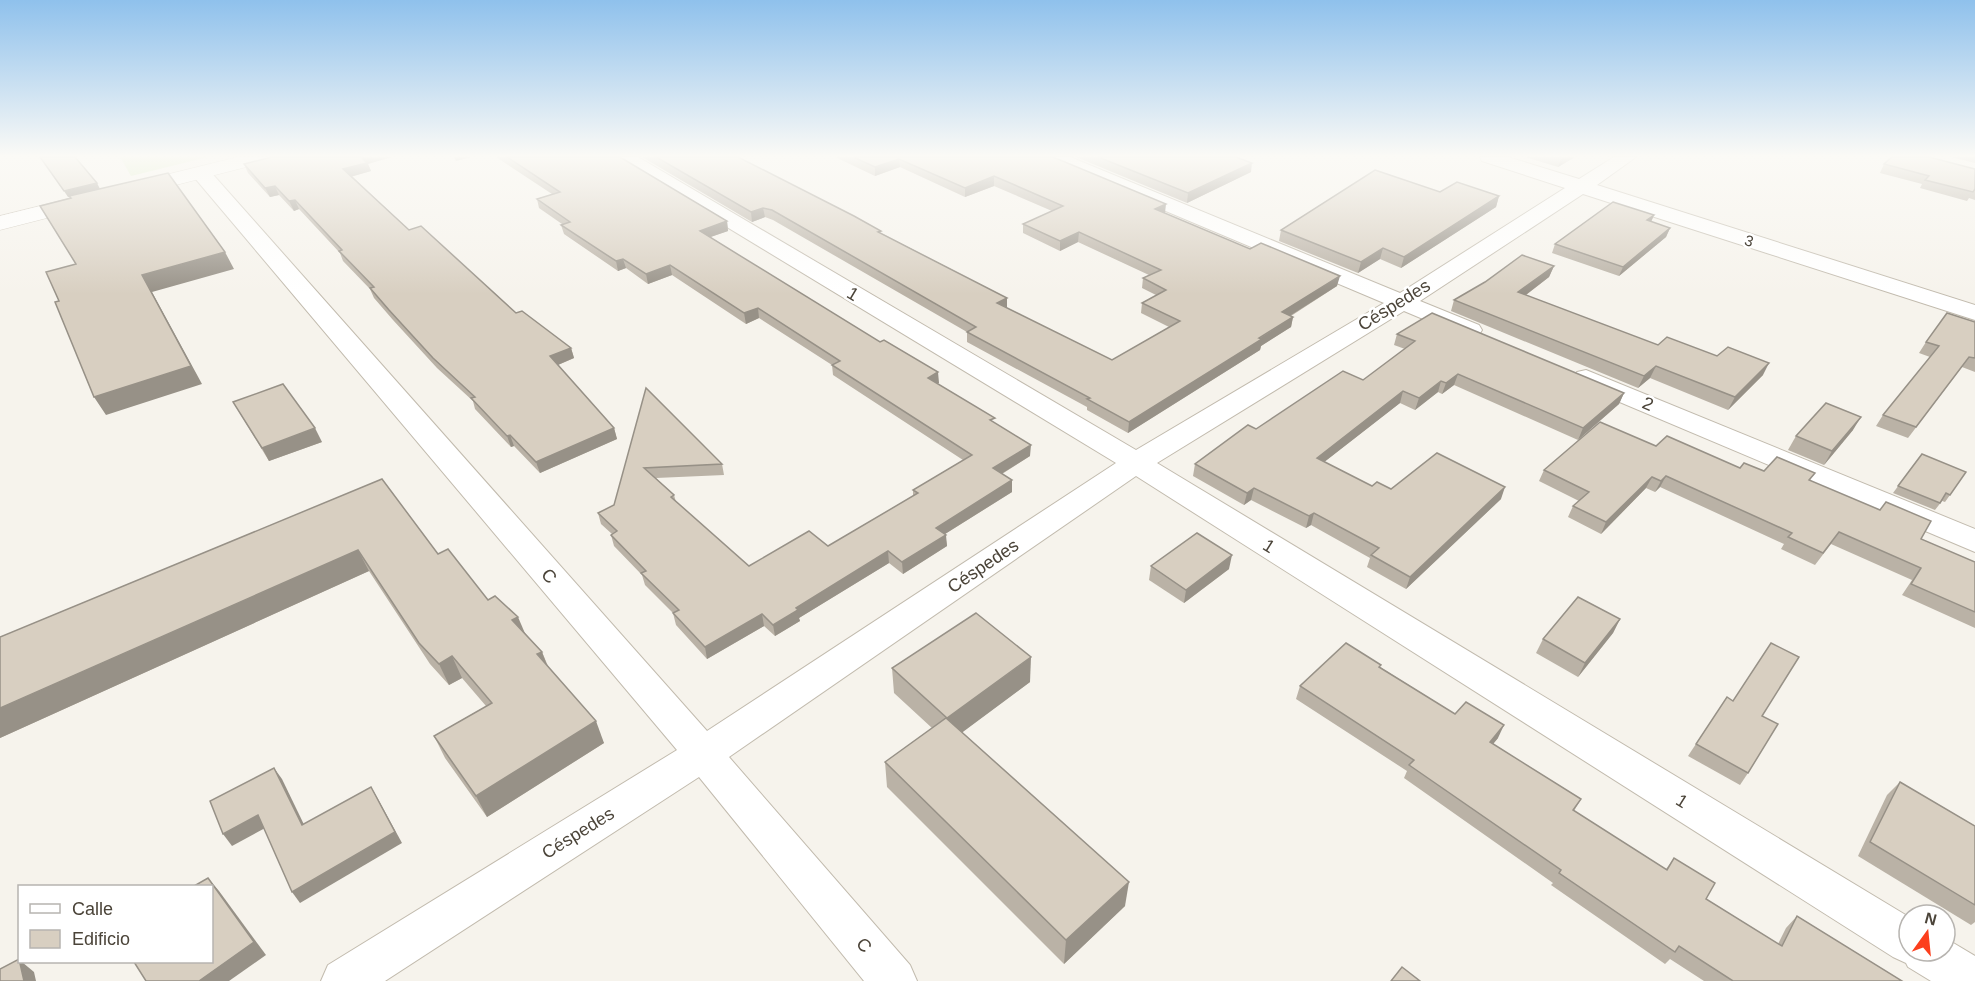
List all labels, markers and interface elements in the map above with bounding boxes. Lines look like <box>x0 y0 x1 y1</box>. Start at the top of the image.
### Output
street label: 3 <box>1743 231 1756 250</box>
street label: Céspedes <box>1354 275 1434 335</box>
street label: 1 <box>844 283 862 305</box>
street label: 2 <box>1639 393 1657 415</box>
street label: Céspedes <box>944 535 1022 597</box>
street label: 1 <box>1259 535 1279 557</box>
street label: C <box>537 565 561 587</box>
street label: 1 <box>1672 790 1692 812</box>
street label: Céspedes <box>538 803 618 863</box>
legend <box>18 885 213 963</box>
text: Calle <box>72 899 113 919</box>
north arrow <box>1897 903 1957 963</box>
text: N <box>1923 909 1939 929</box>
text: Edificio <box>72 929 130 949</box>
street label: C <box>852 934 876 956</box>

